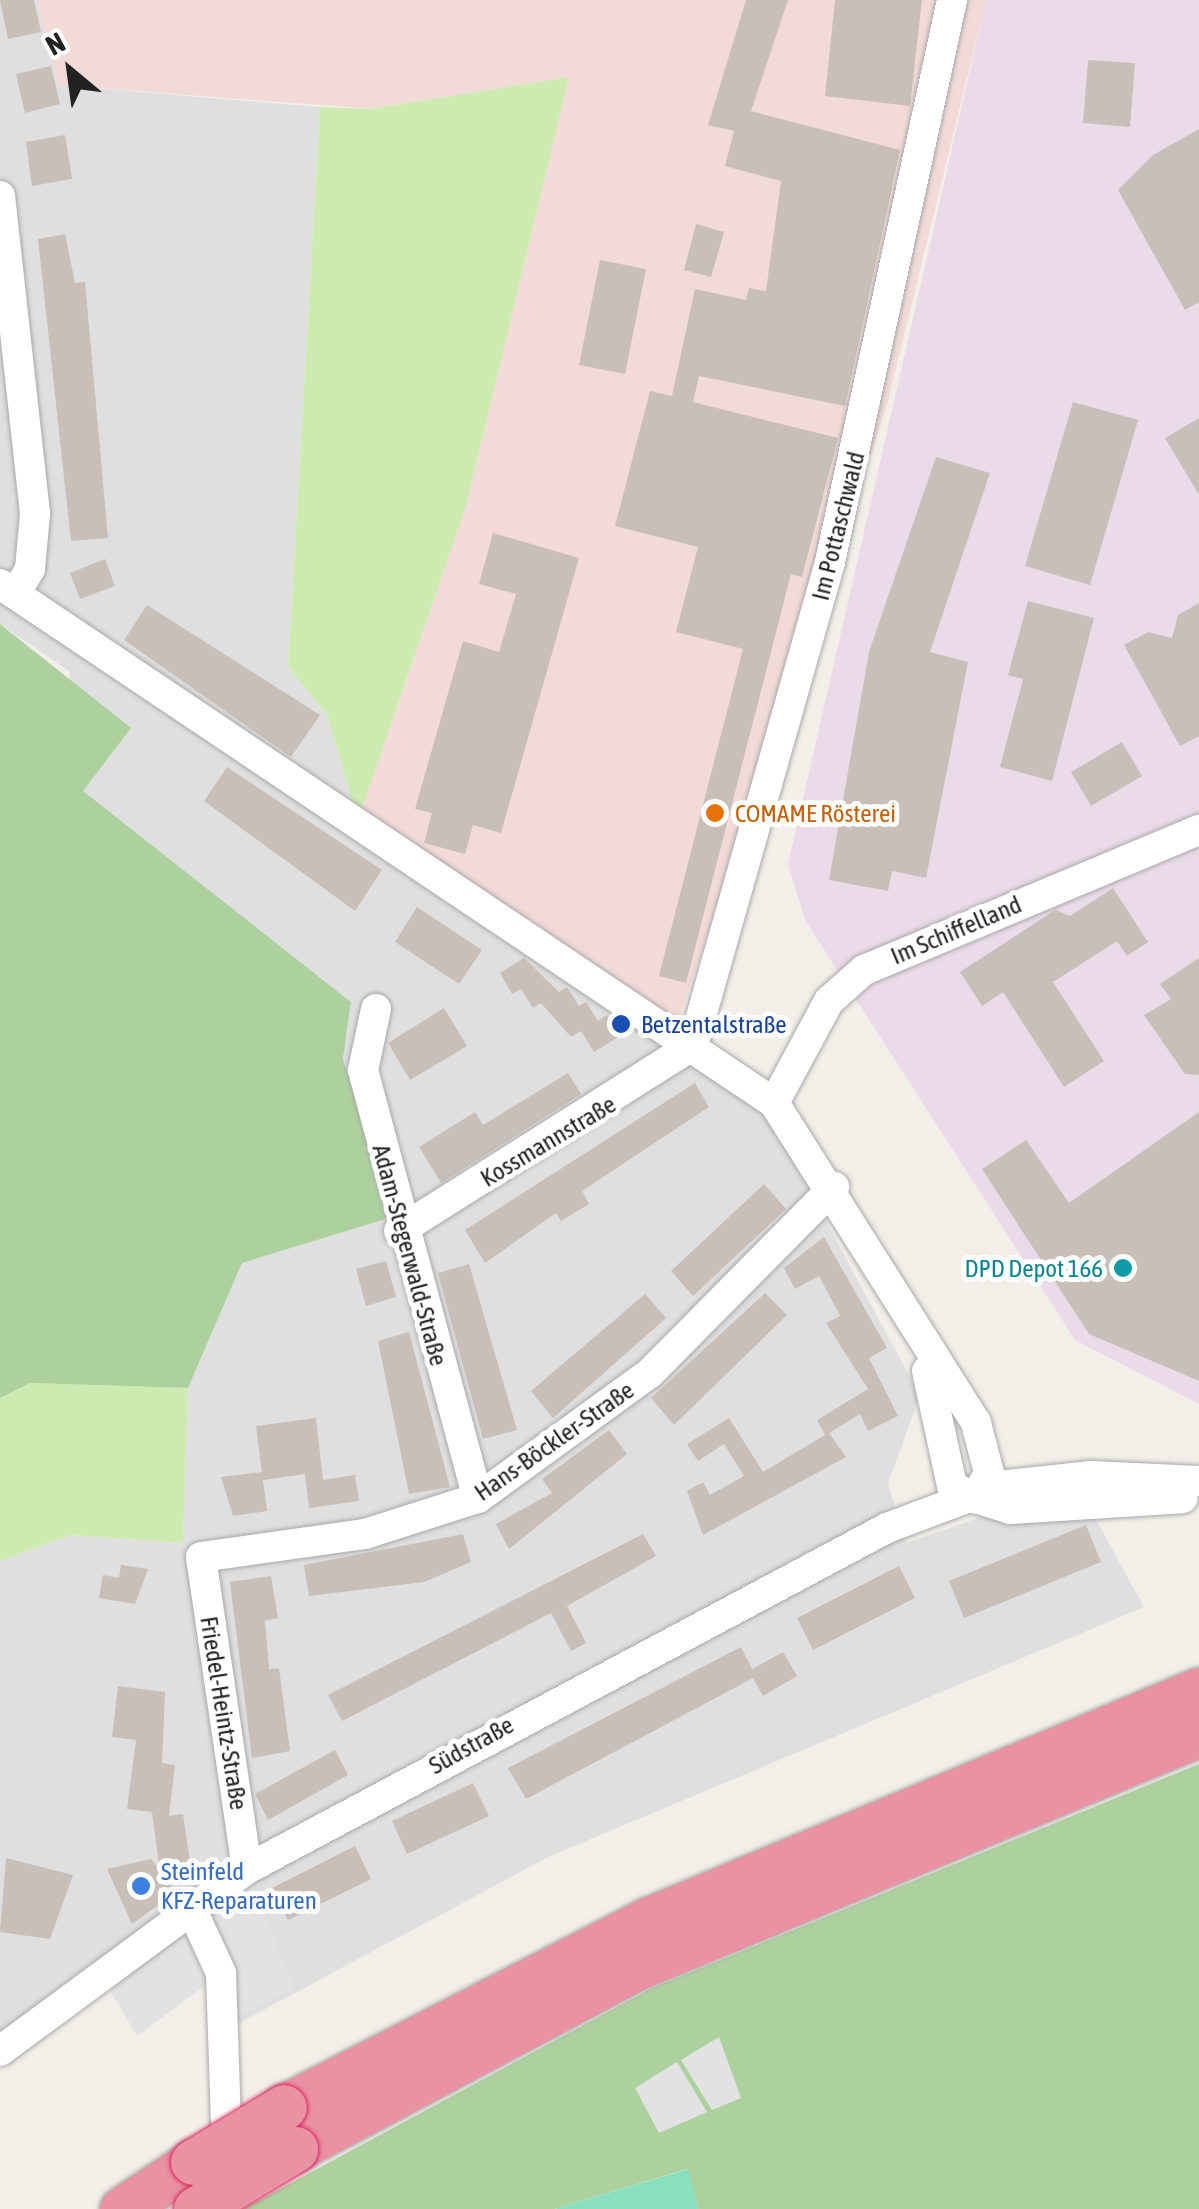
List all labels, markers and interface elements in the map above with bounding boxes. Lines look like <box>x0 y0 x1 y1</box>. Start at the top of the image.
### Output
north arrow <box>20 20 120 120</box>
text: N <box>40 26 70 62</box>
street label: Im Pottaschwald <box>805 448 871 604</box>
place label: COMAME Rösterei <box>735 798 896 828</box>
marker: COMAME Rösterei <box>704 802 726 824</box>
street label: Im Schiffelland <box>886 889 1026 971</box>
place label: Betzentalstraße <box>641 1009 787 1039</box>
marker: Betzentalstraße <box>610 1013 632 1035</box>
street label: Kossmannstraße <box>475 1089 621 1193</box>
street label: Adam-Stegerwald-Straße <box>366 1141 454 1369</box>
place label: DPD Depot 166 <box>965 1253 1103 1283</box>
marker: DPD Depot 166 <box>1112 1257 1134 1279</box>
street label: Hans-Böckler-Straße <box>468 1375 640 1507</box>
street label: Friedel-Heintz-Straße <box>194 1614 254 1812</box>
street label: Südstraße <box>423 1710 519 1780</box>
place label: Steinfeld KFZ-Reparaturen <box>161 1857 317 1916</box>
marker: Steinfeld KFZ-Reparaturen <box>130 1875 152 1897</box>

